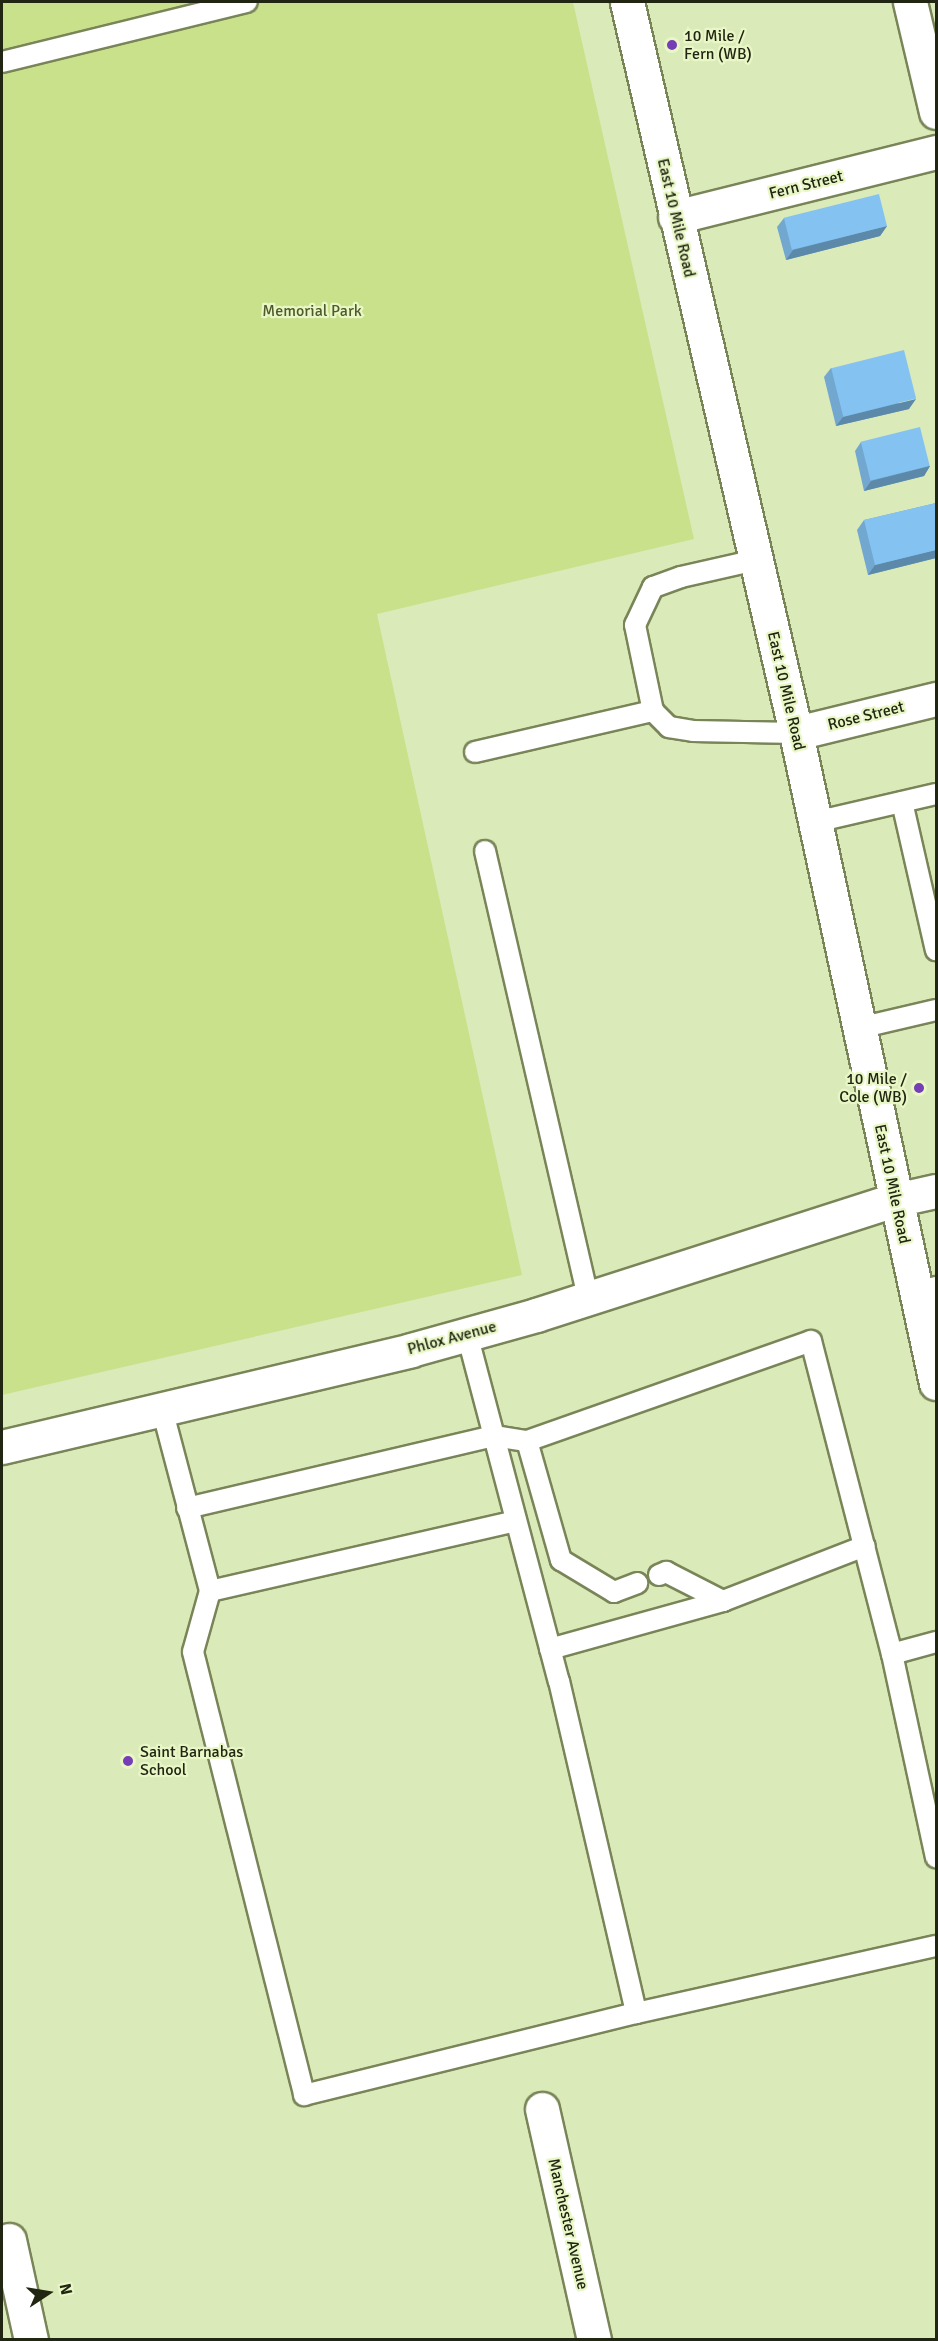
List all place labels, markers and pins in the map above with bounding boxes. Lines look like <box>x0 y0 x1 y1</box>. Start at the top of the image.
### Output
place label: 10 Mile / Fern (WB) <box>684 26 752 64</box>
marker: 10 Mile / Fern (WB) <box>665 38 679 52</box>
place label: 10 Mile / Cole (WB) <box>839 1069 907 1107</box>
marker: 10 Mile / Cole (WB) <box>912 1081 926 1095</box>
place label: Saint Barnabas School <box>140 1742 243 1780</box>
marker: Saint Barnabas School <box>121 1754 135 1768</box>

